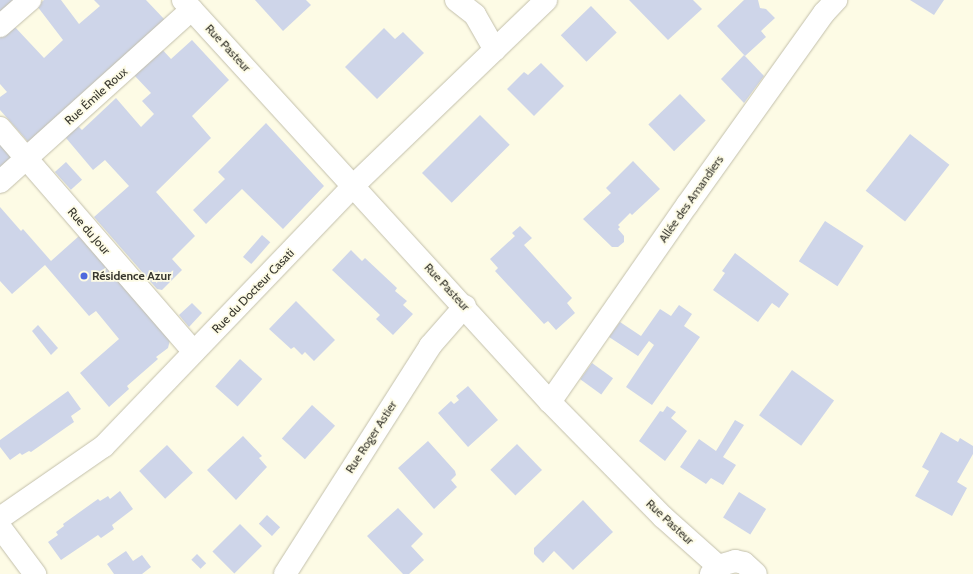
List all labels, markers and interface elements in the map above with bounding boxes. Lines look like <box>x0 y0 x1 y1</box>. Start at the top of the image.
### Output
street label: Rue Pasteur <box>202 21 254 75</box>
street label: Rue Émile Roux <box>62 64 130 128</box>
street label: Allée des Amandiers <box>656 153 726 245</box>
street label: Rue du Jour <box>65 205 113 257</box>
street label: Rue du Docteur Casati <box>209 246 297 336</box>
street label: Rue Pasteur <box>421 260 473 314</box>
place label: Résidence Azur <box>92 269 171 283</box>
marker: Résidence Azur <box>79 271 89 281</box>
street label: Rue Roger Astier <box>342 398 400 476</box>
street label: Rue Pasteur <box>643 496 697 548</box>

